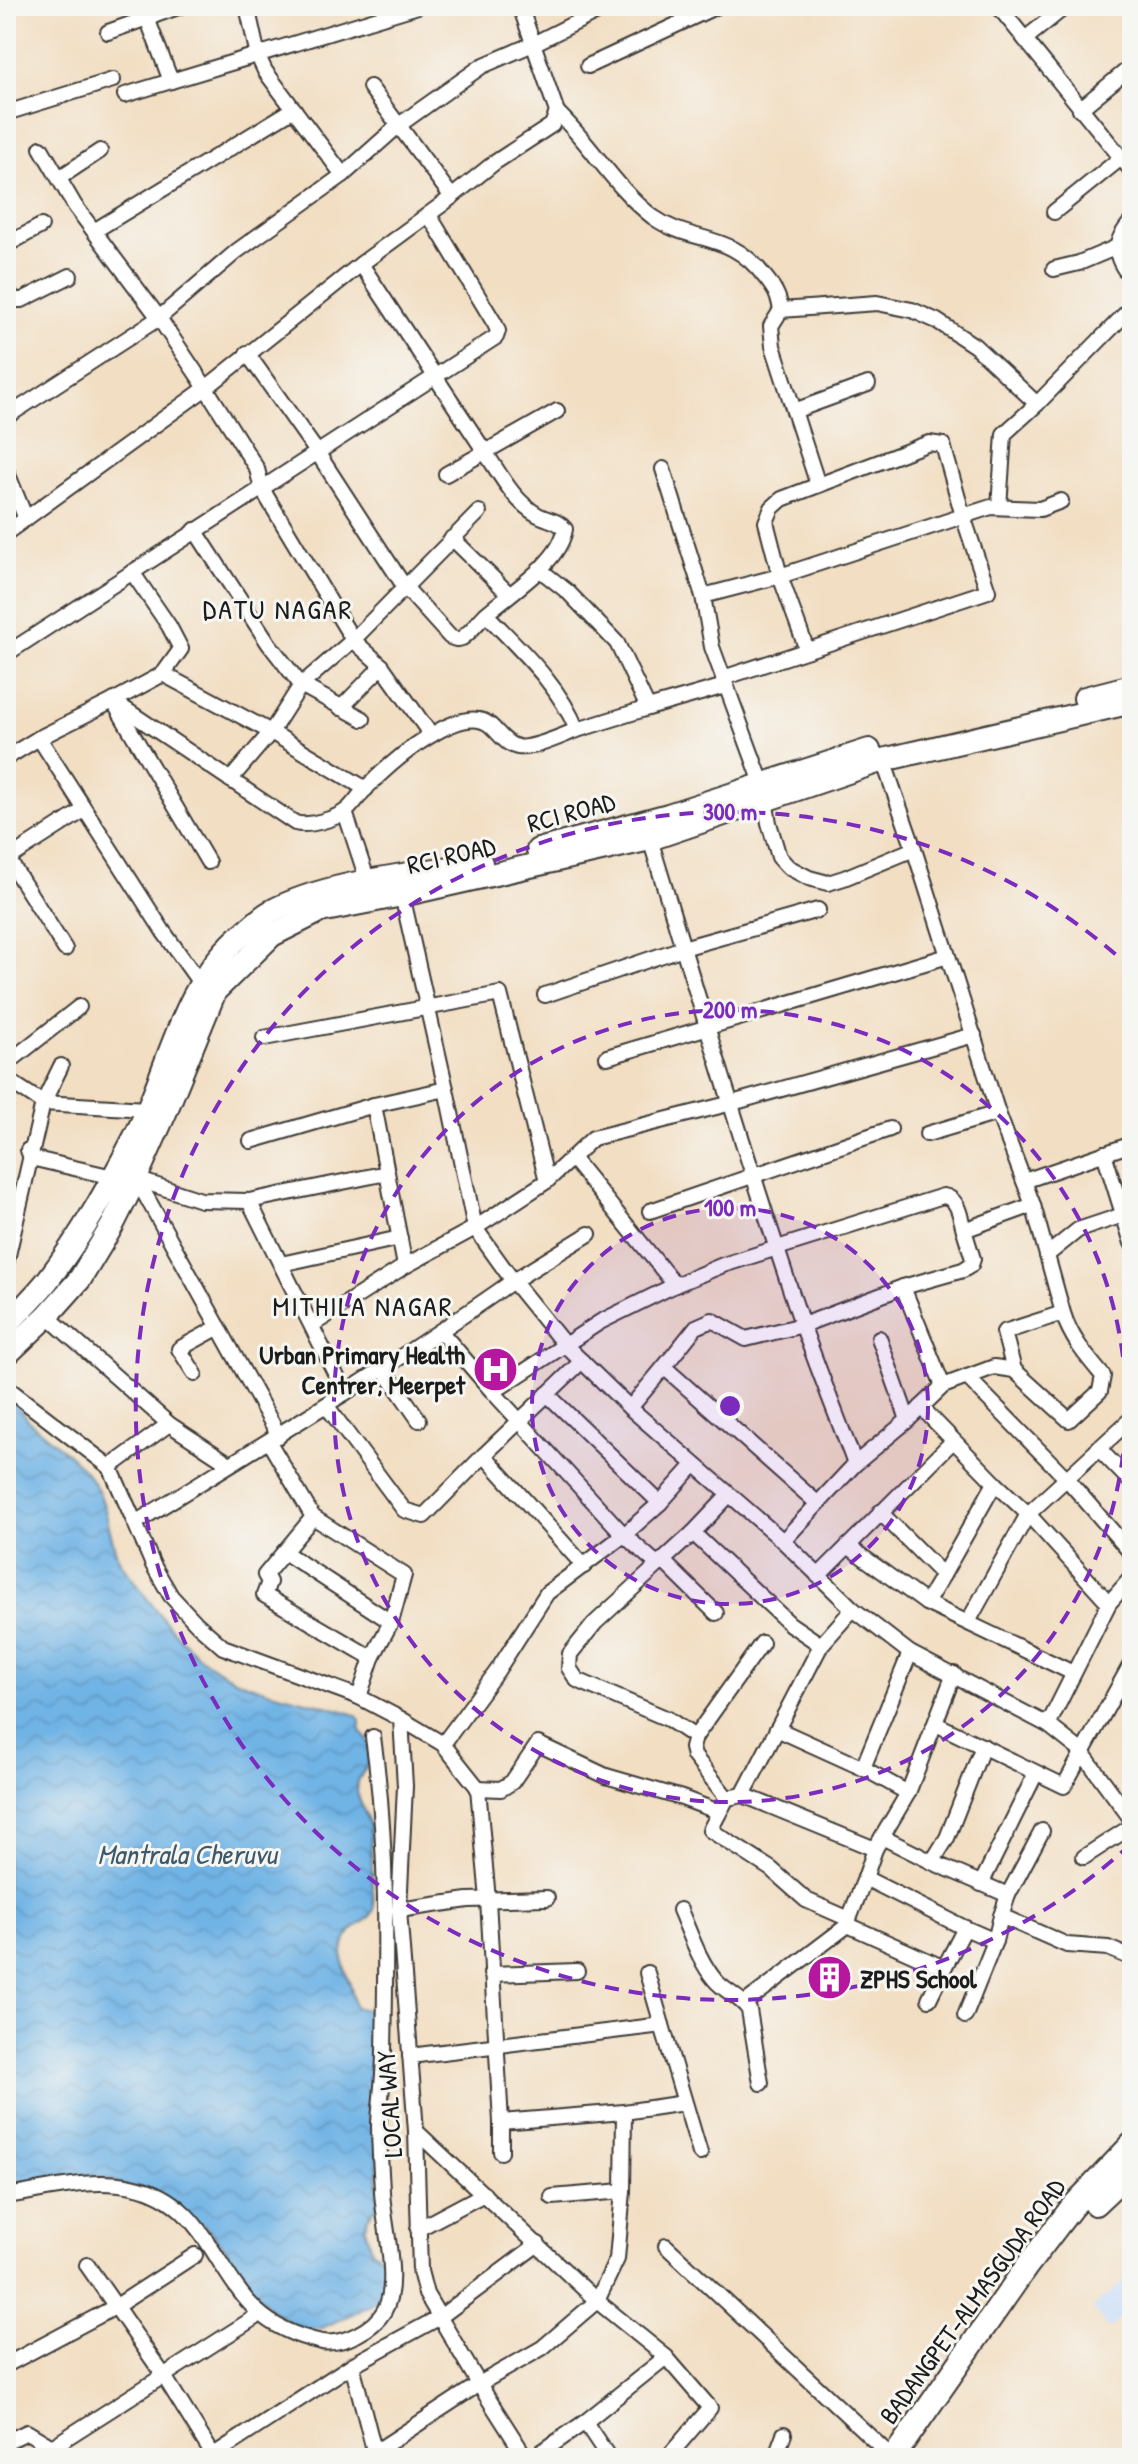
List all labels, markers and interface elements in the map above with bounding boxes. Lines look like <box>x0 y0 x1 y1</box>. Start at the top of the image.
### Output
district label: DATU NAGAR <box>203 590 353 628</box>
street label: RCI ROAD <box>523 783 619 840</box>
text: 300 m <box>703 795 757 827</box>
street label: RCI ROAD <box>403 828 499 882</box>
text: 200 m <box>703 993 757 1025</box>
text: 100 m <box>704 1191 756 1223</box>
district label: MITHILA NAGAR <box>273 1287 453 1325</box>
place label: Urban Primary Health Centrer, Meerpet <box>259 1337 466 1403</box>
hospital icon: Urban Primary Health Centrer, Meerpet <box>472 1345 520 1393</box>
centre of rings <box>716 1392 744 1420</box>
water label: Mantrala Cheruvu <box>97 1835 279 1873</box>
building icon: ZPHS School <box>805 1954 853 2002</box>
place label: ZPHS School <box>860 1961 978 1996</box>
street label: LOCAL WAY <box>368 2049 410 2159</box>
street label: BADANGPET-ALMASGUDA ROAD <box>871 2171 1073 2431</box>

